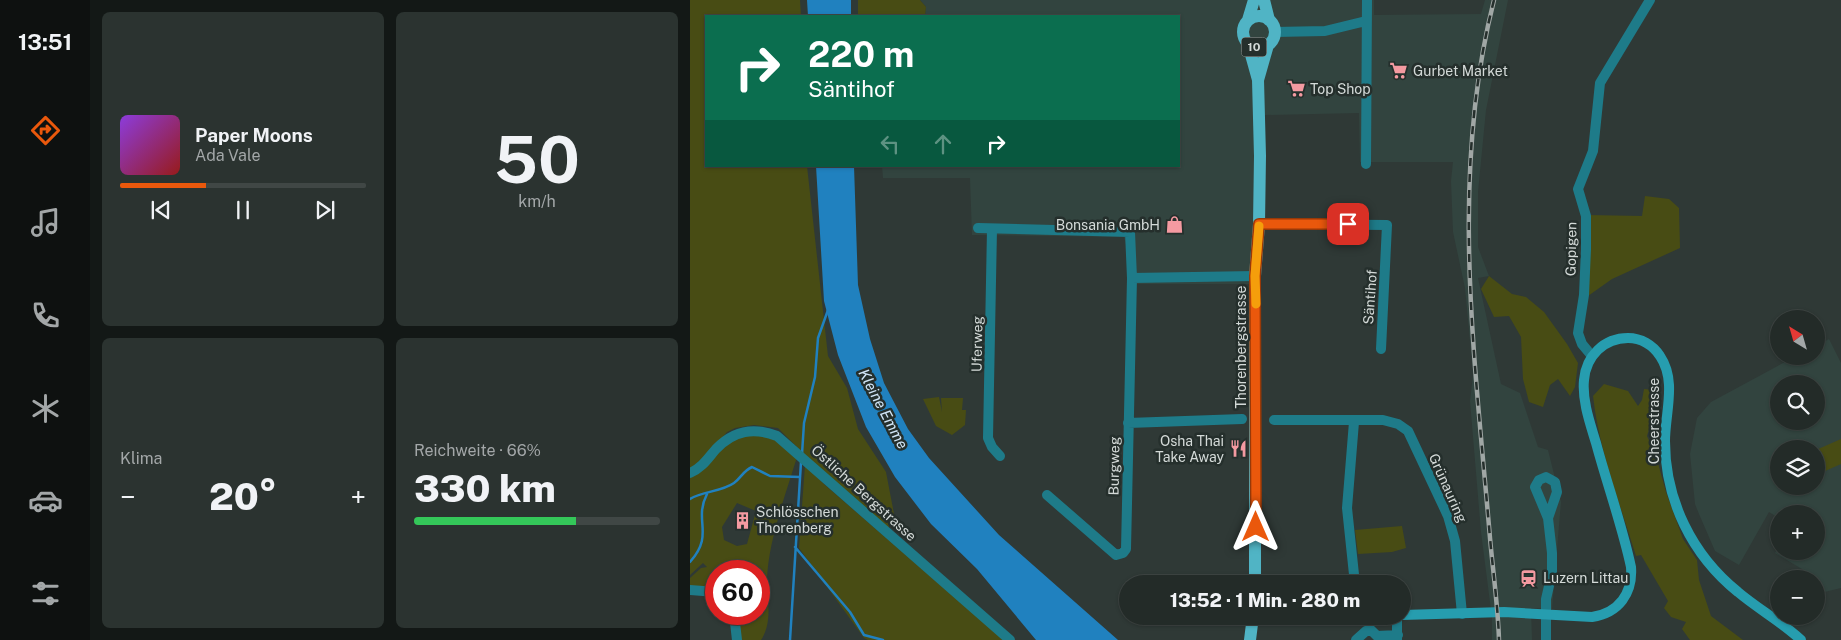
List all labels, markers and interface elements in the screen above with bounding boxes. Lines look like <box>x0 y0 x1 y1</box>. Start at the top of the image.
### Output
text: 13:51 <box>18 29 72 55</box>
text: 220 m <box>808 34 914 75</box>
icon: right <box>725 35 790 100</box>
road number: 10 <box>1242 38 1266 56</box>
supermarket icon: Gurbet Market <box>1389 61 1409 81</box>
place label: Gurbet Market <box>1413 63 1508 79</box>
text: Säntihof <box>808 76 895 102</box>
supermarket icon: Top Shop <box>1286 79 1306 99</box>
place label: Top Shop <box>1310 81 1371 97</box>
icon: directions <box>28 113 63 148</box>
text: 50 <box>494 121 580 198</box>
text: Paper Moons <box>195 124 313 146</box>
icon: left <box>876 130 904 158</box>
icon: ahead <box>929 130 957 158</box>
icon: right <box>982 130 1010 158</box>
text: Ada Vale <box>195 146 260 165</box>
text: km/h <box>518 192 556 211</box>
icon: previous <box>147 196 175 224</box>
icon: pause <box>229 196 257 224</box>
icon: next <box>311 196 339 224</box>
pin <box>1327 203 1369 245</box>
icon: music <box>28 205 63 240</box>
icon: arrive <box>1334 210 1362 238</box>
shop icon: Bonsania GmbH <box>1164 215 1184 235</box>
place label: Bonsania GmbH <box>1056 217 1160 233</box>
street label: Gopigen <box>1563 222 1579 276</box>
street label: Säntihof <box>1360 269 1380 325</box>
street label: Thorenbergstrasse <box>1233 285 1249 409</box>
icon: phone <box>28 298 63 333</box>
north arrow <box>1770 310 1825 365</box>
map controls <box>1770 310 1825 625</box>
street label: Uferweg <box>969 315 985 372</box>
water label: Kleine Emme <box>855 366 912 452</box>
button: search <box>1770 375 1825 430</box>
street label: Cheerstrasse <box>1646 378 1662 464</box>
icon: climate <box>28 391 63 426</box>
place label: Osha Thai Take Away <box>1155 433 1225 465</box>
street label: Burgweg <box>1105 436 1123 496</box>
restaurant icon: Osha Thai Take Away <box>1228 439 1248 459</box>
street label: Östliche Bergstrasse <box>808 440 921 544</box>
button: layers <box>1770 440 1825 495</box>
text: Reichweite · 66% <box>414 441 541 460</box>
text: Klima <box>120 449 162 468</box>
street label: Grünauring <box>1426 451 1470 525</box>
text: 330 km <box>414 466 556 511</box>
text: 20° <box>209 474 277 519</box>
text: − <box>120 480 136 513</box>
text: + <box>350 480 366 513</box>
icon: car <box>28 483 63 518</box>
position arrow <box>1229 500 1281 552</box>
place label: Schlösschen Thorenberg <box>756 504 838 536</box>
button: + <box>1770 505 1825 560</box>
building icon: Schlösschen Thorenberg <box>732 510 752 530</box>
speed limit sign: 60 <box>705 560 770 625</box>
station icon: Luzern Littau <box>1519 568 1539 588</box>
place label: Luzern Littau <box>1543 570 1628 586</box>
button: − <box>1770 570 1825 625</box>
icon: filters <box>28 576 63 611</box>
text: 13:52 · 1 Min. · 280 m <box>1170 589 1360 611</box>

